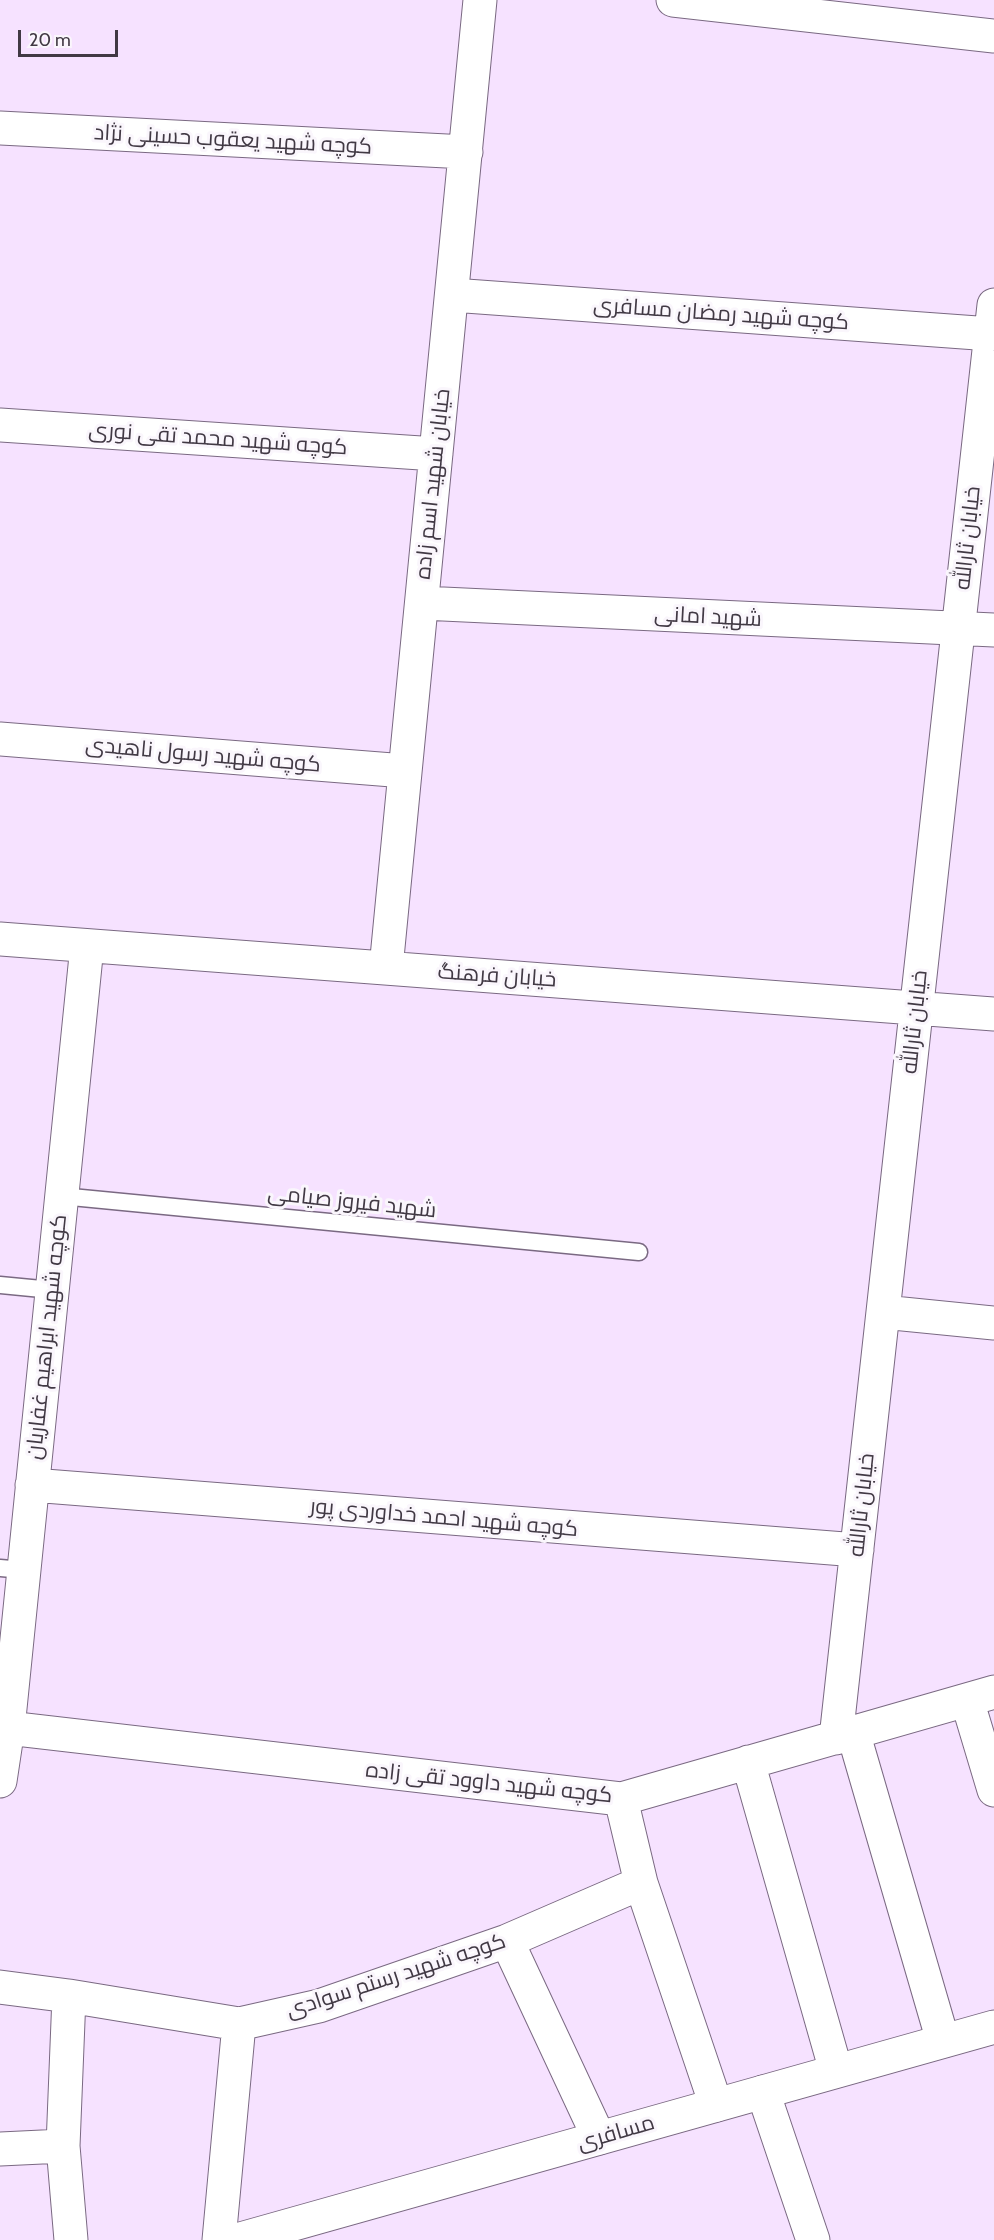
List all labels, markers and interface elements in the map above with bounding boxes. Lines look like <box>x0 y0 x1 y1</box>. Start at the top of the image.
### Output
scale bar <box>21 18 122 56</box>
text: 20 m <box>29 29 71 51</box>
street label: کوچه شهید یعقوب حسینی نژاد <box>93 120 373 160</box>
street label: کوچه شهید رمضان مسافری <box>592 292 850 336</box>
street label: خیابان شهید اسم زاده <box>410 387 456 581</box>
street label: کوچه شهید محمد تقی نوری <box>88 417 348 461</box>
street label: خیابان ثارالله <box>949 485 987 591</box>
street label: شهید امانی <box>654 601 762 633</box>
street label: کوچه شهید رسول ناهیدی <box>84 732 322 778</box>
street label: خیابان فرهنگ <box>437 959 557 993</box>
street label: خیابان ثارالله <box>896 969 934 1075</box>
street label: شهید فیروز صیامی <box>266 1180 438 1224</box>
street label: کوچه شهید ابراهیم غفاریان <box>21 1213 73 1461</box>
street label: خیابان ثارالله <box>843 1452 881 1558</box>
street label: کوچه شهید احمد خداوردی پور <box>309 1493 579 1543</box>
street label: کوچه شهید داوود تقی زاده <box>364 1757 614 1809</box>
street label: کوچه شهید رستم سوادی <box>283 1928 509 2024</box>
street label: مسافری <box>574 2109 658 2157</box>

